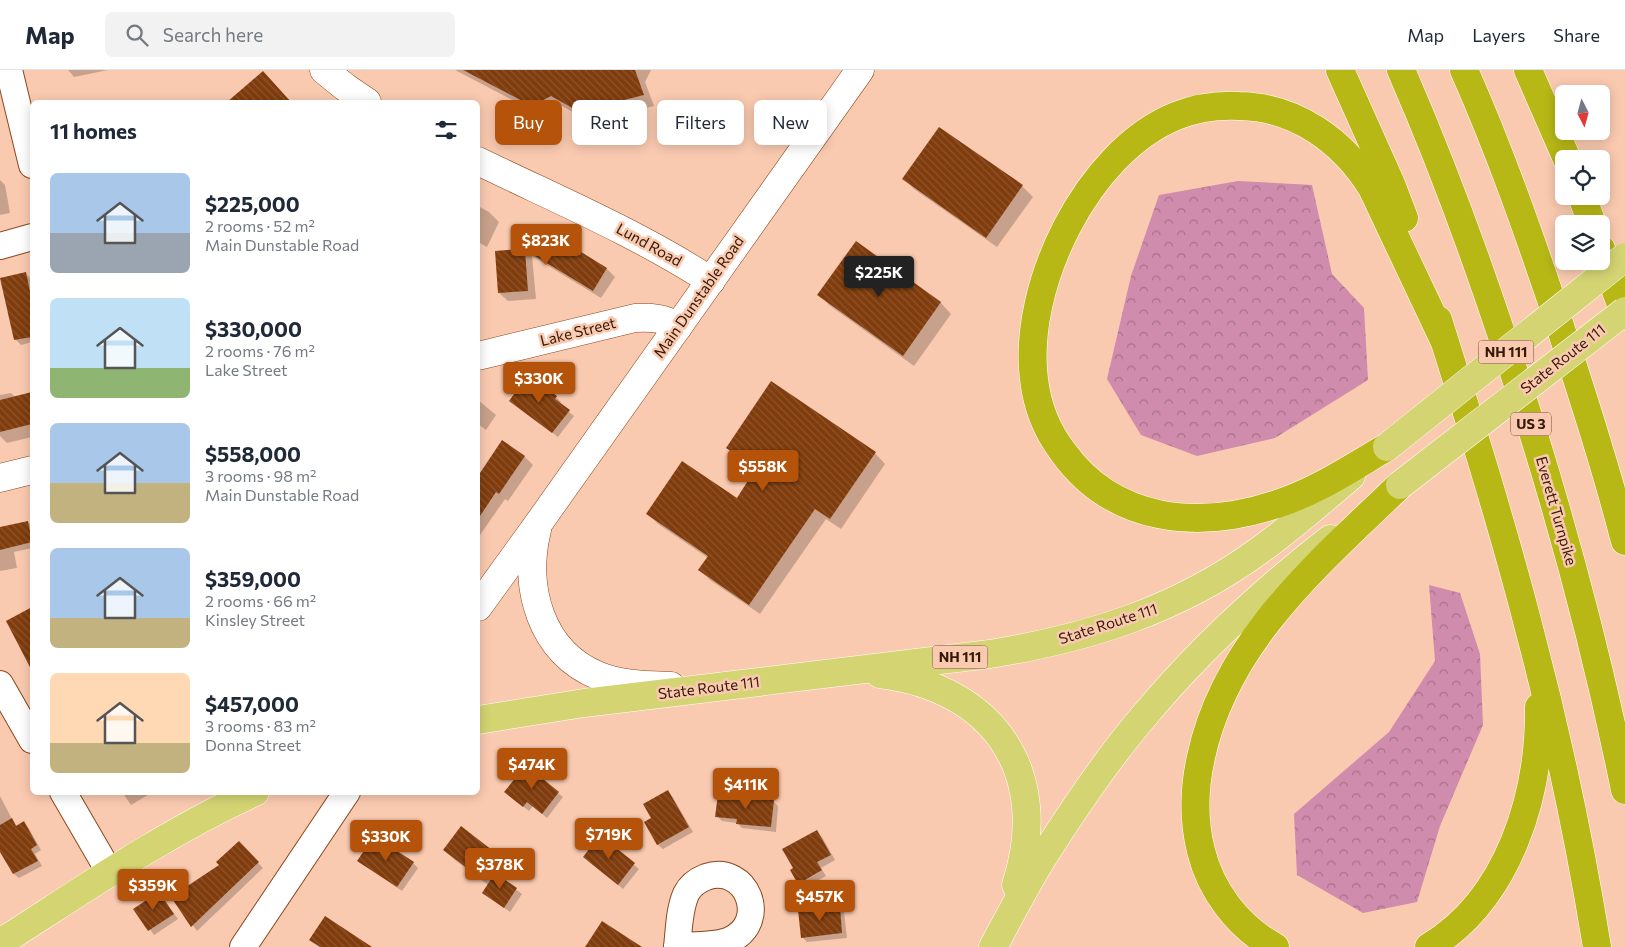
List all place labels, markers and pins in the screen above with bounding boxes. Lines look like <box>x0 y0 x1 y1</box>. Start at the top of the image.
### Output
pin: $823K <box>511 224 581 266</box>
pin: $225K <box>844 256 914 298</box>
pin: $330K <box>504 362 574 404</box>
pin: $558K <box>728 450 798 492</box>
pin: $474K <box>497 748 567 790</box>
pin: $411K <box>711 768 781 810</box>
pin: $719K <box>574 818 644 860</box>
pin: $330K <box>351 820 421 862</box>
pin: $378K <box>465 848 535 890</box>
pin: $359K <box>118 868 188 911</box>
pin: $457K <box>785 880 855 922</box>

